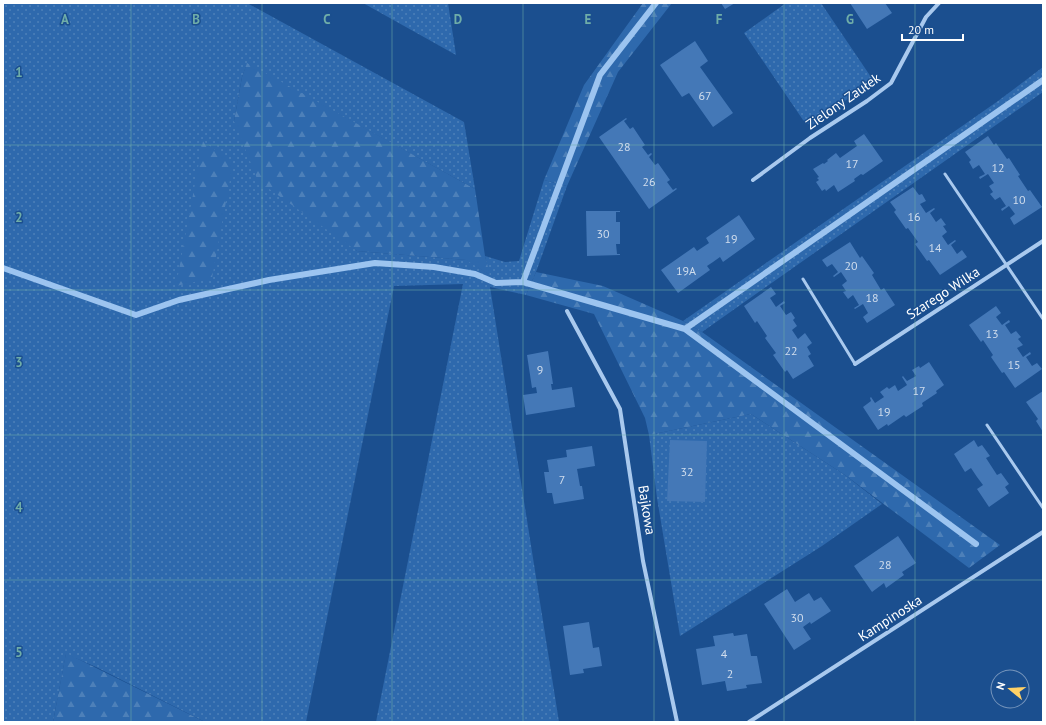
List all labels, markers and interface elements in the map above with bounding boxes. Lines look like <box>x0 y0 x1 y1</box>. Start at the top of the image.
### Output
text: A <box>61 11 69 28</box>
text: B <box>192 11 200 28</box>
text: C <box>323 11 331 28</box>
text: D <box>454 11 462 28</box>
text: E <box>585 11 592 28</box>
text: F <box>716 11 723 28</box>
text: G <box>846 11 854 28</box>
scale bar <box>902 16 963 42</box>
text: 20 m <box>908 22 934 37</box>
text: 1 <box>15 64 23 81</box>
street label: Zielony Zaułek <box>802 69 884 133</box>
house number: 67 <box>698 88 712 103</box>
house number: 28 <box>617 139 631 154</box>
house number: 17 <box>845 156 859 171</box>
house number: 12 <box>991 160 1005 175</box>
house number: 26 <box>642 174 656 189</box>
house number: 10 <box>1012 192 1026 207</box>
text: 2 <box>15 209 23 226</box>
house number: 16 <box>907 209 921 224</box>
house number: 30 <box>596 226 610 241</box>
house number: 19 <box>724 231 738 246</box>
house number: 14 <box>928 240 942 255</box>
house number: 20 <box>844 258 858 273</box>
house number: 19A <box>676 263 696 278</box>
street label: Szarego Wilka <box>903 263 983 323</box>
house number: 18 <box>865 290 879 305</box>
house number: 13 <box>985 326 999 341</box>
house number: 22 <box>784 343 798 358</box>
text: 3 <box>15 354 23 371</box>
house number: 15 <box>1007 357 1021 372</box>
house number: 9 <box>537 362 543 377</box>
house number: 17 <box>912 383 926 398</box>
house number: 19 <box>877 404 891 419</box>
house number: 32 <box>680 464 694 479</box>
house number: 7 <box>559 472 565 487</box>
street label: Bajkowa <box>634 484 660 536</box>
text: 4 <box>15 499 23 516</box>
house number: 28 <box>878 557 892 572</box>
street label: Kampinoska <box>855 591 925 645</box>
house number: 30 <box>790 610 804 625</box>
text: 5 <box>15 644 23 661</box>
house number: 4 <box>721 646 728 661</box>
house number: 2 <box>727 666 733 681</box>
north arrow <box>990 669 1030 709</box>
text: N <box>993 680 1008 692</box>

